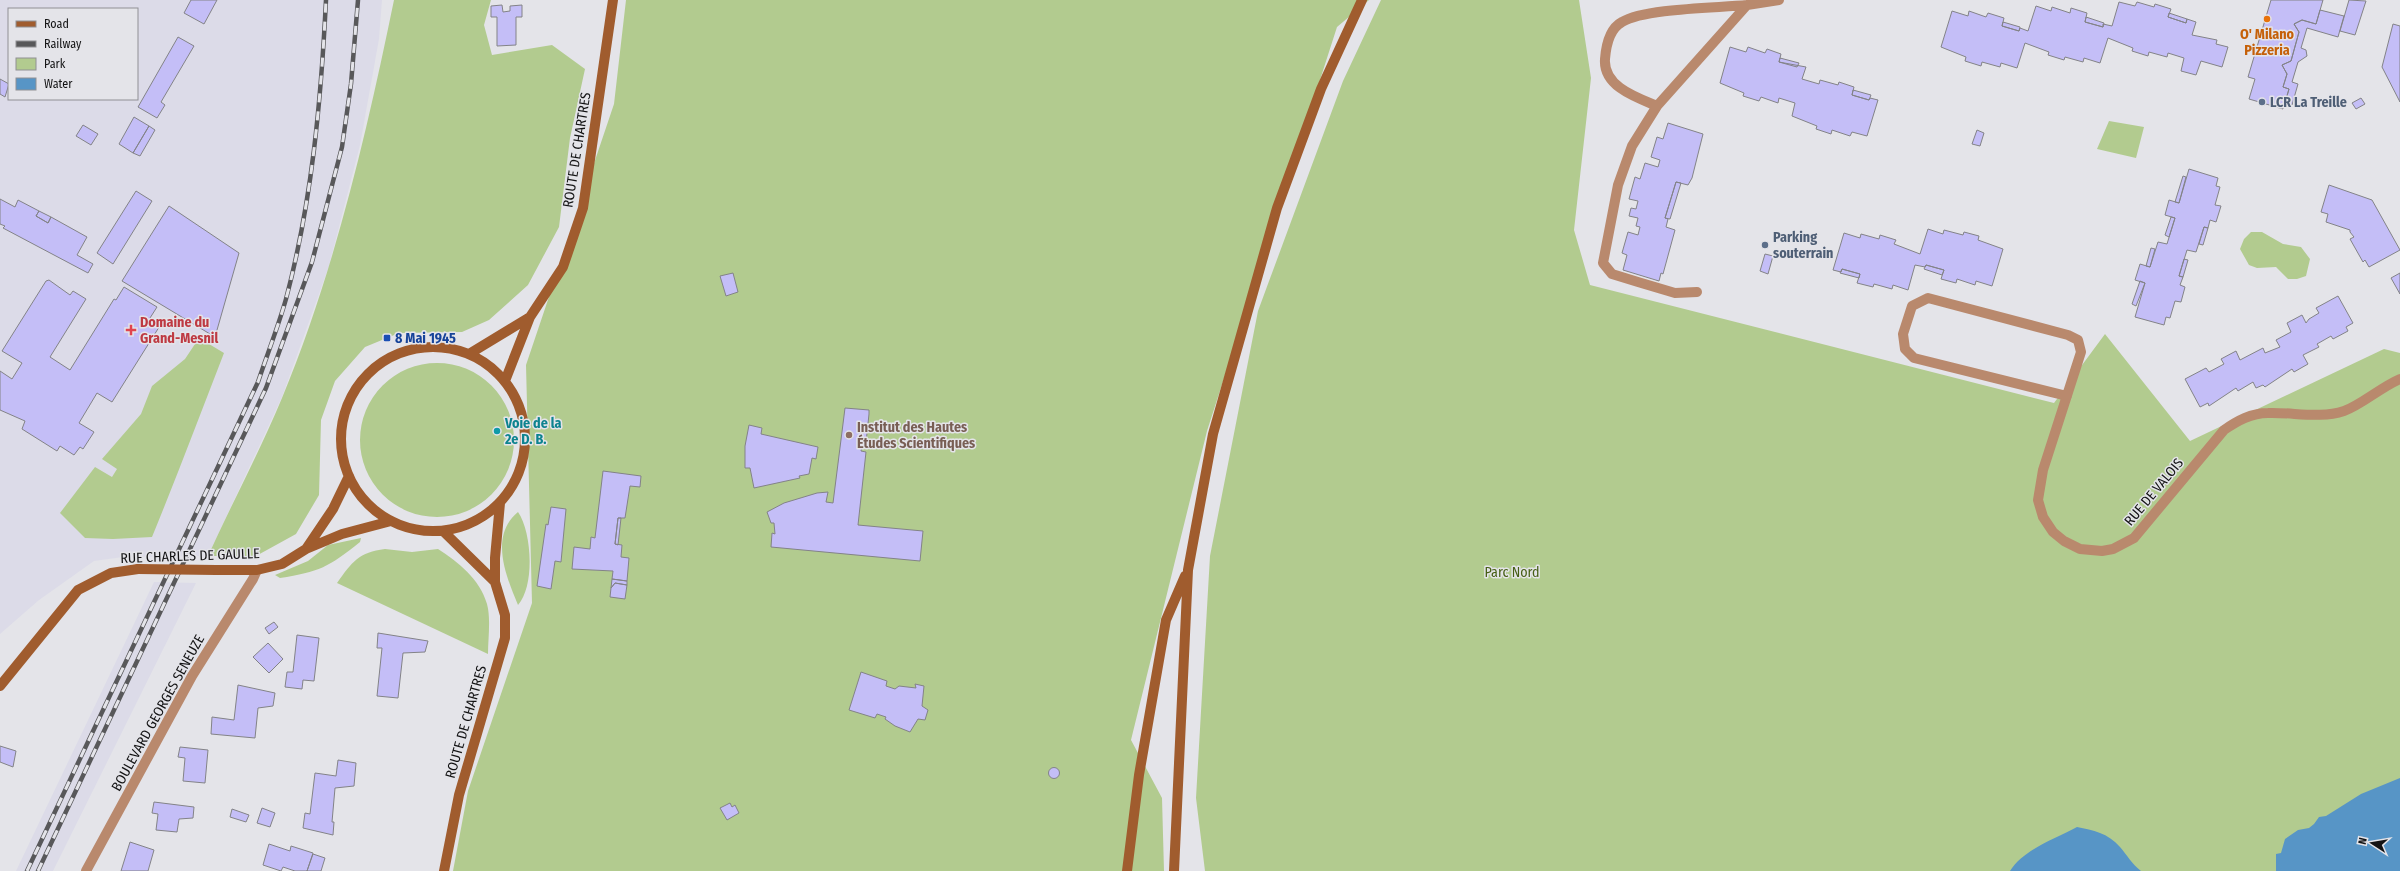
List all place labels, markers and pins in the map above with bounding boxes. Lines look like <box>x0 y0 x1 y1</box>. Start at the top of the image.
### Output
marker: O' Milano Pizzeria <box>2262 14 2272 24</box>
place label: O' Milano Pizzeria <box>2240 26 2295 59</box>
place label: LCR La Treille <box>2270 94 2347 111</box>
marker: LCR La Treille <box>2257 97 2267 107</box>
place label: Parking souterrain <box>1773 229 1833 262</box>
marker: Parking souterrain <box>1760 240 1770 250</box>
place label: Domaine du Grand-Mesnil <box>140 314 218 347</box>
marker: Domaine du Grand-Mesnil <box>125 324 137 336</box>
place label: 8 Mai 1945 <box>395 330 456 347</box>
marker: 8 Mai 1945 <box>382 333 392 343</box>
place label: Voie de la 2e D. B. <box>504 415 562 448</box>
place label: Institut des Hautes Études Scientifiques <box>857 419 975 452</box>
marker: Voie de la 2e D. B. <box>492 426 502 436</box>
marker: Institut des Hautes Études Scientifiques <box>844 430 854 440</box>

